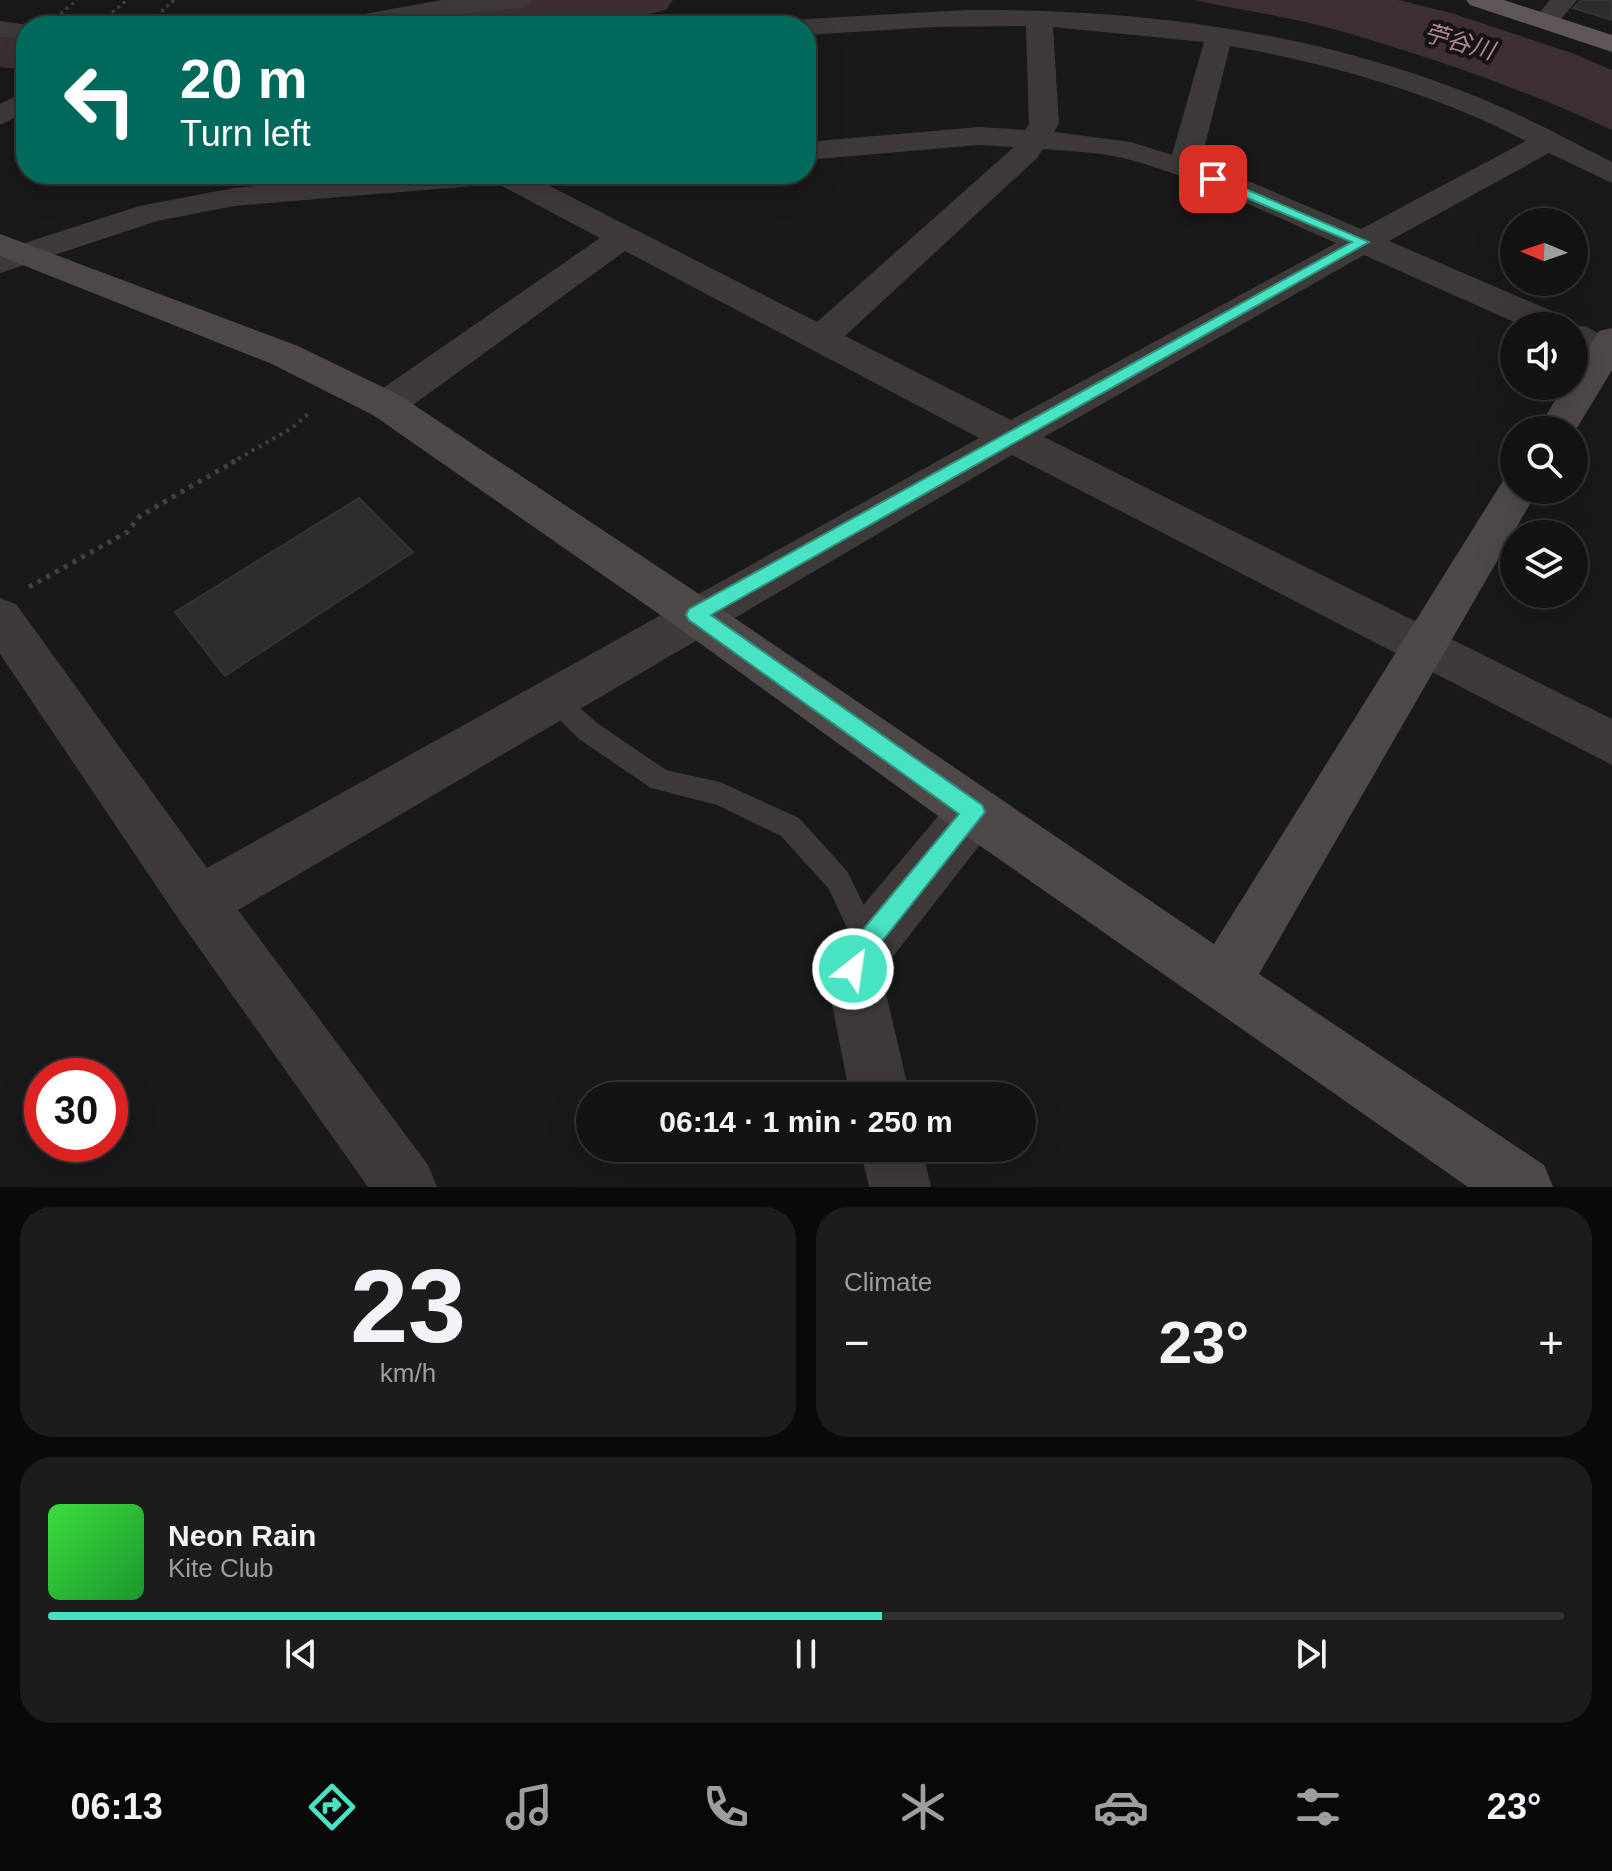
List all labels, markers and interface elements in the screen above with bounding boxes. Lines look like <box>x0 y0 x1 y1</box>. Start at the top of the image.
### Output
water label: 苧谷川 <box>1421 19 1500 65</box>
text: 20 m <box>180 47 308 110</box>
icon: left <box>48 48 152 152</box>
text: Turn left <box>180 113 311 154</box>
pin <box>1179 145 1247 213</box>
icon: arrive <box>1191 157 1235 201</box>
north arrow <box>1500 208 1588 296</box>
map controls <box>1500 208 1588 608</box>
button: sound <box>1500 312 1588 400</box>
button: search <box>1500 416 1588 504</box>
button: layers <box>1500 520 1588 608</box>
position arrow <box>811 927 895 1011</box>
speed limit sign: 30 <box>24 1058 128 1162</box>
text: 06:14 · 1 min · 250 m <box>659 1105 953 1138</box>
text: 23 <box>350 1248 466 1364</box>
text: Climate <box>844 1267 932 1297</box>
text: 23° <box>1159 1309 1249 1376</box>
text: − <box>844 1318 870 1367</box>
text: + <box>1538 1318 1564 1367</box>
text: km/h <box>380 1358 436 1388</box>
text: Neon Rain <box>168 1519 316 1552</box>
text: Kite Club <box>168 1553 274 1583</box>
icon: previous <box>279 1632 323 1676</box>
icon: pause <box>784 1632 828 1676</box>
icon: next <box>1289 1632 1333 1676</box>
icon: directions <box>304 1779 360 1835</box>
icon: music <box>501 1779 557 1835</box>
icon: phone <box>698 1779 754 1835</box>
icon: climate <box>895 1779 951 1835</box>
icon: car <box>1093 1779 1149 1835</box>
icon: filters <box>1290 1779 1346 1835</box>
text: 06:13 <box>71 1786 163 1827</box>
text: 23° <box>1487 1786 1541 1827</box>

